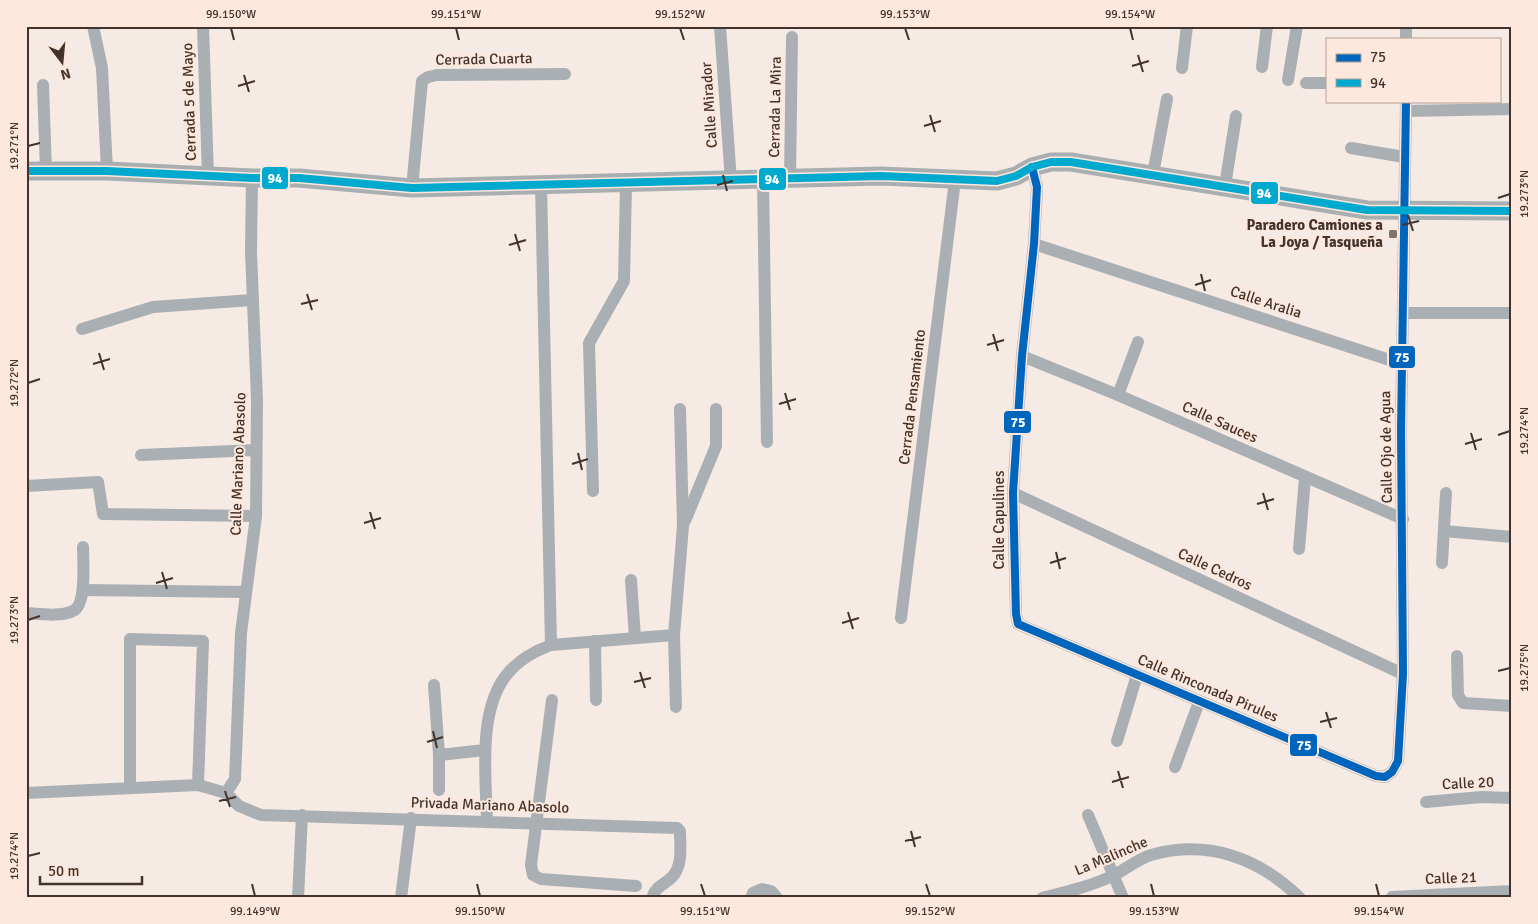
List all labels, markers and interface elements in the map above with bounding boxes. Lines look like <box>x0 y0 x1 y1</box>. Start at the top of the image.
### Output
text: 99.150°W <box>206 7 256 22</box>
text: 99.151°W <box>431 7 481 22</box>
text: 99.152°W <box>655 7 705 22</box>
text: 99.153°W <box>880 7 930 22</box>
text: 99.154°W <box>1105 7 1155 22</box>
north arrow <box>38 38 88 88</box>
legend <box>1326 38 1500 102</box>
street label: Cerrada 5 de Mayo <box>178 42 200 161</box>
text: 75 <box>1370 48 1386 66</box>
street label: Cerrada Cuarta <box>435 49 533 69</box>
street label: Cerrada La Mira <box>765 56 785 158</box>
street label: Calle Mirador <box>697 61 721 149</box>
text: N <box>58 65 72 84</box>
text: 94 <box>1370 74 1386 92</box>
text: 19.271°N <box>7 122 22 170</box>
line badge: 94 <box>261 166 289 190</box>
line badge: 94 <box>758 167 787 191</box>
text: 94 <box>267 170 283 187</box>
text: 19.273°N <box>1517 170 1532 218</box>
text: 94 <box>764 171 780 188</box>
line badge: 94 <box>1250 181 1279 205</box>
text: 94 <box>1256 185 1272 202</box>
place label: Paradero Camiones a La Joya / Tasqueña <box>1246 216 1383 251</box>
marker: Paradero Camiones a La Joya / Tasqueña <box>1387 228 1399 240</box>
street label: Calle Aralia <box>1228 282 1304 322</box>
street label: Cerrada Pensamiento <box>895 328 929 466</box>
line badge: 75 <box>1388 345 1416 369</box>
text: 75 <box>1394 349 1410 366</box>
text: 19.272°N <box>7 359 22 407</box>
street label: Calle Ojo de Agua <box>1376 391 1396 503</box>
street label: Calle Mariano Abasolo <box>227 392 250 536</box>
street label: Calle Sauces <box>1179 397 1261 447</box>
text: 19.274°N <box>1517 407 1532 455</box>
line badge: 75 <box>1003 410 1032 434</box>
text: 75 <box>1010 414 1026 431</box>
street label: Calle Capulines <box>990 470 1008 570</box>
street label: Calle Cedros <box>1175 544 1255 594</box>
text: 19.273°N <box>7 596 22 644</box>
text: 19.275°N <box>1517 644 1532 692</box>
street label: Calle Rinconada Pirules <box>1135 650 1281 726</box>
line badge: 75 <box>1289 733 1318 757</box>
text: 75 <box>1296 737 1312 754</box>
street label: Calle 20 <box>1442 773 1494 793</box>
street label: Privada Mariano Abasolo <box>410 793 570 817</box>
text: 19.274°N <box>7 832 22 880</box>
street label: La Malinche <box>1072 833 1150 879</box>
scale bar <box>40 854 142 886</box>
text: 50 m <box>48 862 79 880</box>
street label: Calle 21 <box>1425 868 1477 888</box>
text: 99.149°W <box>230 904 280 919</box>
text: 99.150°W <box>455 904 505 919</box>
text: 99.151°W <box>680 904 730 919</box>
text: 99.152°W <box>905 904 955 919</box>
text: 99.153°W <box>1129 904 1179 919</box>
text: 99.154°W <box>1354 904 1404 919</box>

